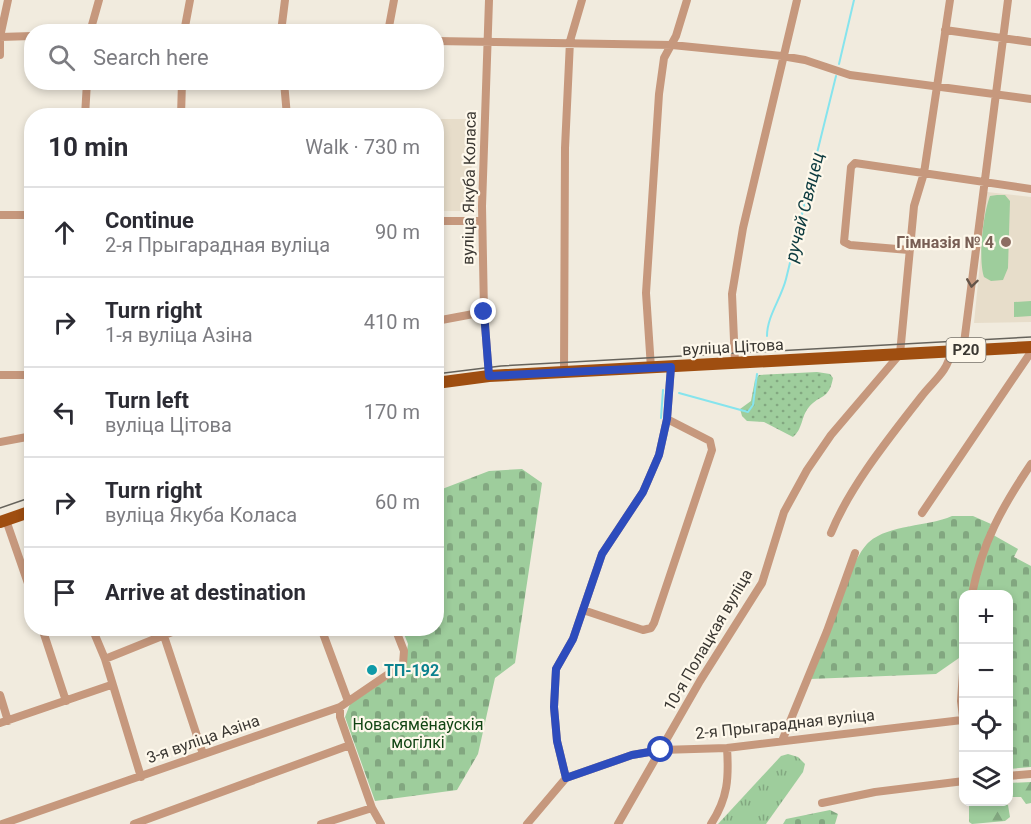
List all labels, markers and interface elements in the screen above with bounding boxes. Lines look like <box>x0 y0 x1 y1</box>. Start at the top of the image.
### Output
search box <box>24 24 444 90</box>
icon: search <box>45 41 78 74</box>
text: Search here <box>93 45 209 70</box>
street label: вуліца Якуба Коласа <box>458 111 480 265</box>
text: 10 min <box>48 132 128 162</box>
text: Walk · 730 m <box>305 135 420 159</box>
water label: ручай Свяцец <box>780 150 828 265</box>
text: Continue <box>105 208 194 233</box>
icon: ahead <box>48 216 81 249</box>
text: 90 m <box>375 220 420 244</box>
text: 2-я Прыгарадная вуліца <box>105 233 330 257</box>
place label: Гімназія № 4 <box>896 233 994 252</box>
marker: Гімназія № 4 <box>999 235 1013 249</box>
one-way arrow <box>966 278 979 288</box>
text: Turn right <box>105 298 202 323</box>
route end <box>470 298 496 324</box>
icon: right <box>48 306 81 339</box>
text: 410 m <box>364 310 420 334</box>
text: 1-я вуліца Азіна <box>105 323 253 347</box>
street label: вуліца Цітова <box>682 335 784 359</box>
road number: Р20 <box>946 338 986 362</box>
text: Turn left <box>105 388 189 413</box>
icon: left <box>48 396 81 429</box>
text: 170 m <box>364 400 420 424</box>
text: вуліца Цітова <box>105 413 232 437</box>
text: Turn right <box>105 478 202 503</box>
icon: right <box>48 486 81 519</box>
text: 60 m <box>375 490 420 514</box>
text: вуліца Якуба Коласа <box>105 503 297 527</box>
street label: 10-я Полацкая вуліца <box>660 566 756 714</box>
icon: arrive <box>48 576 81 609</box>
text: Arrive at destination <box>105 580 306 605</box>
map controls <box>959 590 1013 806</box>
button: + <box>959 590 1013 644</box>
button: − <box>959 644 1013 698</box>
place label: ТП-192 <box>384 661 439 680</box>
marker: ТП-192 <box>365 663 379 677</box>
button: locate <box>959 698 1013 752</box>
street label: 2-я Прыгарадная вуліца <box>694 705 876 743</box>
street label: 3-я вуліца Азіна <box>144 711 262 767</box>
park label: Новасямёнаўскія могілкі <box>353 715 483 752</box>
route start <box>647 736 673 762</box>
button: layers <box>959 752 1013 806</box>

